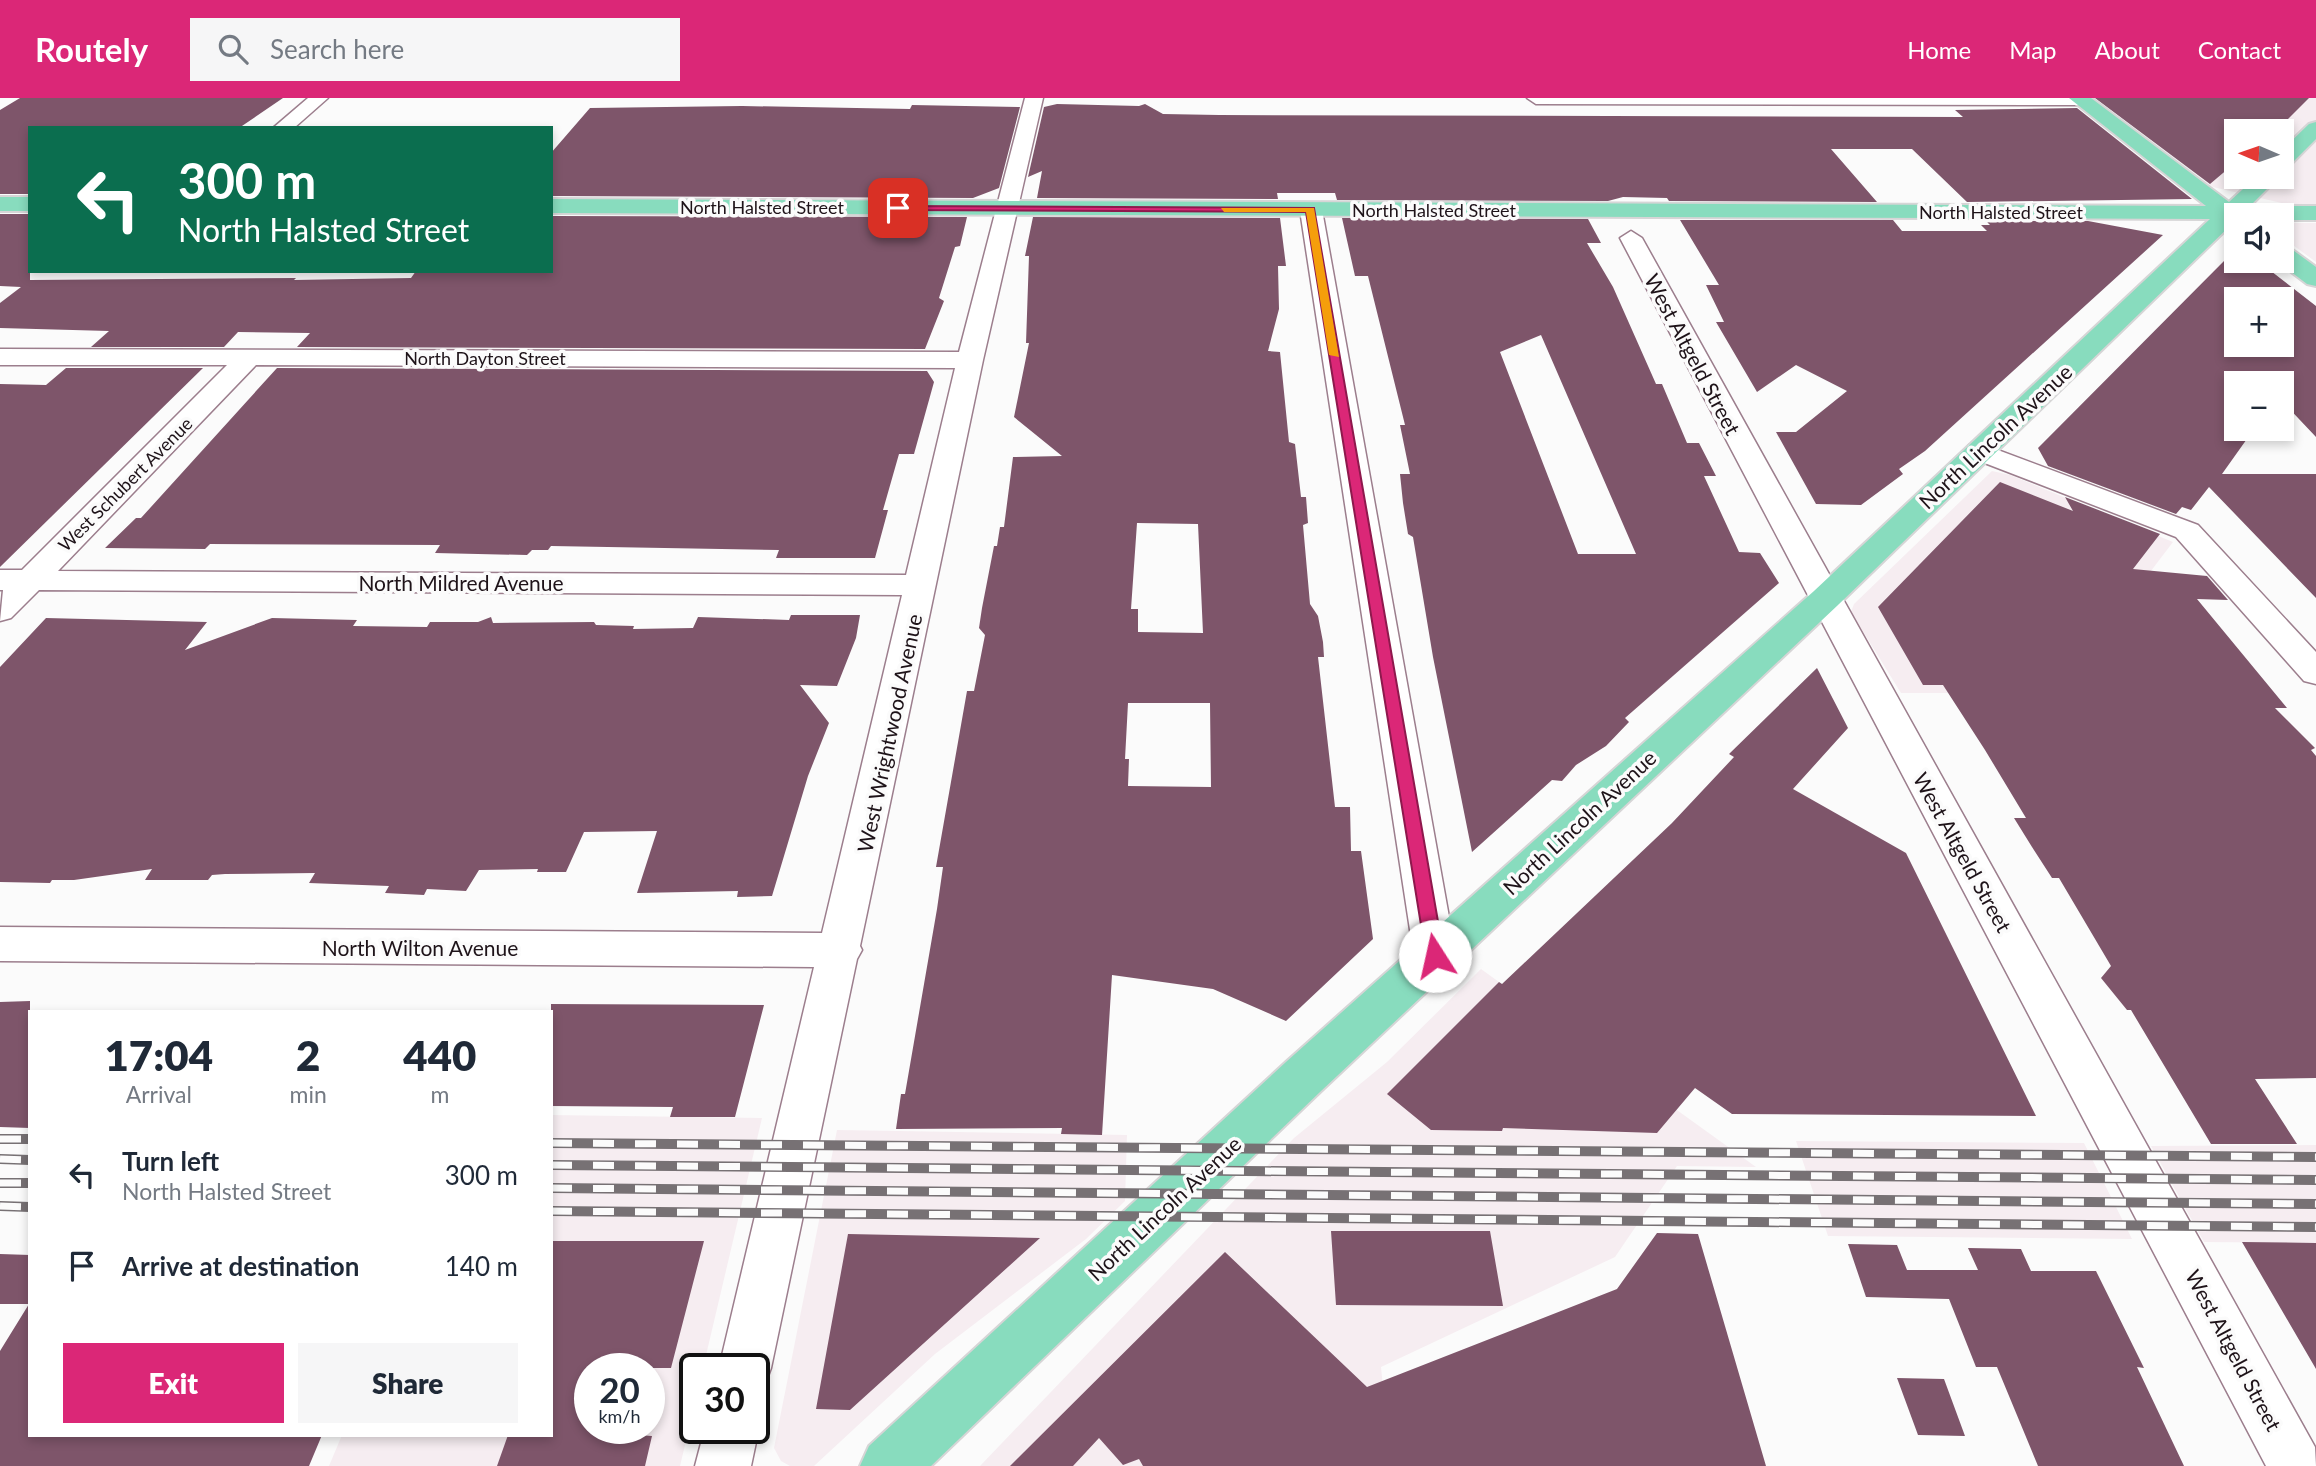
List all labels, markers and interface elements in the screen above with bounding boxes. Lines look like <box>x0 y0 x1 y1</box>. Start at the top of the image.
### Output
search box <box>190 18 680 81</box>
text: Routely <box>35 29 148 69</box>
icon: search <box>214 30 252 68</box>
text: Search here <box>270 33 404 65</box>
text: Home <box>1907 35 1971 64</box>
text: Map <box>2009 35 2057 64</box>
text: About <box>2095 35 2160 64</box>
text: Contact <box>2198 35 2281 64</box>
north arrow <box>2224 119 2294 189</box>
map controls <box>2224 119 2294 441</box>
text: 300 m <box>178 151 316 209</box>
icon: left <box>63 154 154 245</box>
pin <box>868 178 928 238</box>
icon: arrive <box>879 189 917 227</box>
street label: North Halsted Street <box>680 196 844 218</box>
street label: North Halsted Street <box>1352 199 1516 221</box>
street label: North Halsted Street <box>1919 201 2083 223</box>
button: sound <box>2224 203 2294 273</box>
text: North Halsted Street <box>178 210 469 249</box>
street label: West Altgeld Street <box>1640 269 1746 439</box>
button: + <box>2224 287 2294 357</box>
street label: North Dayton Street <box>404 347 566 369</box>
street label: North Lincoln Avenue <box>1913 359 2077 513</box>
button: − <box>2224 371 2294 441</box>
street label: West Schubert Avenue <box>53 412 197 556</box>
street label: North Mildred Avenue <box>358 570 564 595</box>
street label: West Wrightwood Avenue <box>852 612 926 854</box>
street label: North Lincoln Avenue <box>1497 745 1661 899</box>
street label: West Altgeld Street <box>1909 768 2018 937</box>
position arrow <box>1398 919 1472 993</box>
street label: North Wilton Avenue <box>322 935 518 960</box>
text: 17:04 <box>105 1030 213 1080</box>
text: 2 <box>296 1030 320 1080</box>
text: 440 <box>403 1030 476 1080</box>
text: Arrival <box>126 1080 192 1108</box>
text: min <box>290 1080 327 1108</box>
text: m <box>430 1080 449 1108</box>
street label: North Lincoln Avenue <box>1082 1131 1246 1285</box>
text: Turn left <box>122 1145 219 1177</box>
icon: left <box>63 1156 101 1194</box>
text: 300 m <box>445 1159 518 1191</box>
text: North Halsted Street <box>122 1177 331 1205</box>
icon: arrive <box>63 1247 101 1285</box>
text: Arrive at destination <box>122 1250 359 1282</box>
text: 140 m <box>445 1250 518 1282</box>
street label: West Altgeld Street <box>2181 1265 2287 1435</box>
button: Exit <box>63 1343 284 1423</box>
button: Share <box>298 1343 518 1423</box>
speed limit sign: 30 <box>679 1353 770 1444</box>
text: 20 <box>599 1368 640 1410</box>
text: km/h <box>598 1405 641 1427</box>

